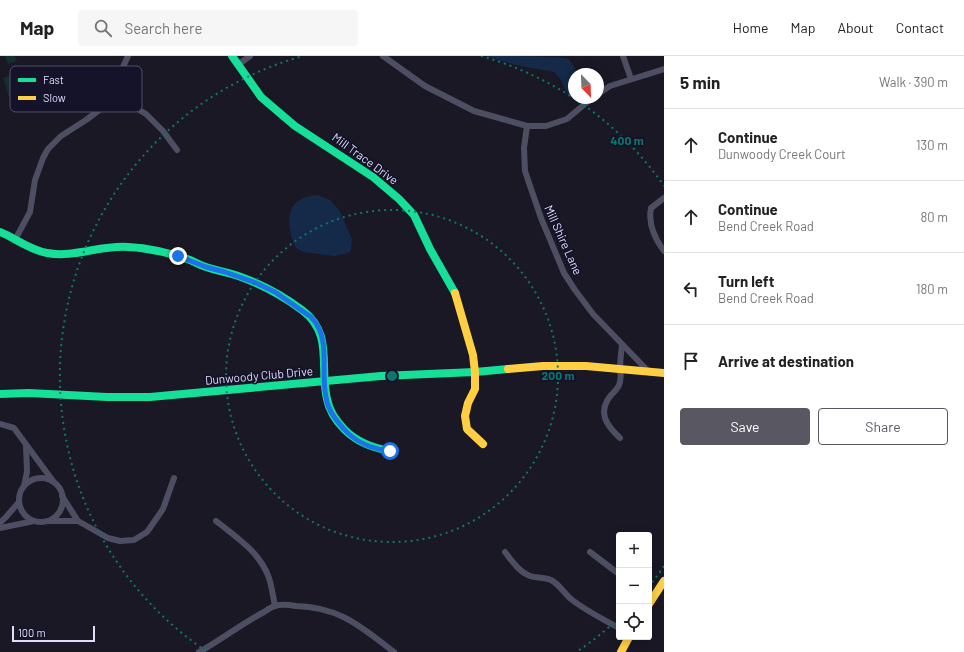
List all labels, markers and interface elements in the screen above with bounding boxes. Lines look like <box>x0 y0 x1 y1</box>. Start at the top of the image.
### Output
search box <box>78 10 358 46</box>
text: Map <box>20 16 54 39</box>
icon: search <box>92 17 114 39</box>
text: Search here <box>124 19 202 37</box>
text: Home <box>733 19 769 36</box>
text: Map <box>791 19 815 36</box>
text: About <box>837 19 874 36</box>
text: Contact <box>896 19 944 36</box>
legend <box>10 66 142 112</box>
north arrow <box>568 68 604 104</box>
text: 5 min <box>680 72 720 92</box>
text: Fast <box>43 73 64 86</box>
text: Walk · 390 m <box>879 74 948 90</box>
text: Slow <box>43 91 66 104</box>
text: Continue <box>718 128 778 146</box>
street label: Mill Trace Drive <box>330 130 401 187</box>
text: 400 m <box>610 133 644 147</box>
icon: ahead <box>680 134 702 156</box>
text: 130 m <box>916 137 948 153</box>
text: Dunwoody Creek Court <box>718 146 846 162</box>
text: Continue <box>718 200 778 218</box>
street label: Mill Shire Lane <box>542 203 586 277</box>
icon: ahead <box>680 206 702 228</box>
text: 80 m <box>921 209 948 225</box>
text: Bend Creek Road <box>718 218 814 234</box>
route end <box>169 247 187 265</box>
text: Turn left <box>718 272 774 290</box>
icon: left <box>680 278 702 300</box>
text: 180 m <box>916 281 948 297</box>
text: Bend Creek Road <box>718 290 814 306</box>
icon: arrive <box>680 350 702 372</box>
text: Arrive at destination <box>718 352 854 370</box>
street label: Dunwoody Club Drive <box>204 363 313 387</box>
text: 200 m <box>542 368 574 382</box>
centre of rings <box>385 369 399 383</box>
button: Save <box>680 408 810 445</box>
button: Share <box>818 408 948 445</box>
route start <box>381 442 399 460</box>
map controls <box>616 532 652 640</box>
button: + <box>616 532 652 568</box>
button: − <box>616 568 652 604</box>
button: locate <box>616 604 652 640</box>
scale bar <box>12 624 95 643</box>
text: 100 m <box>18 626 46 639</box>

